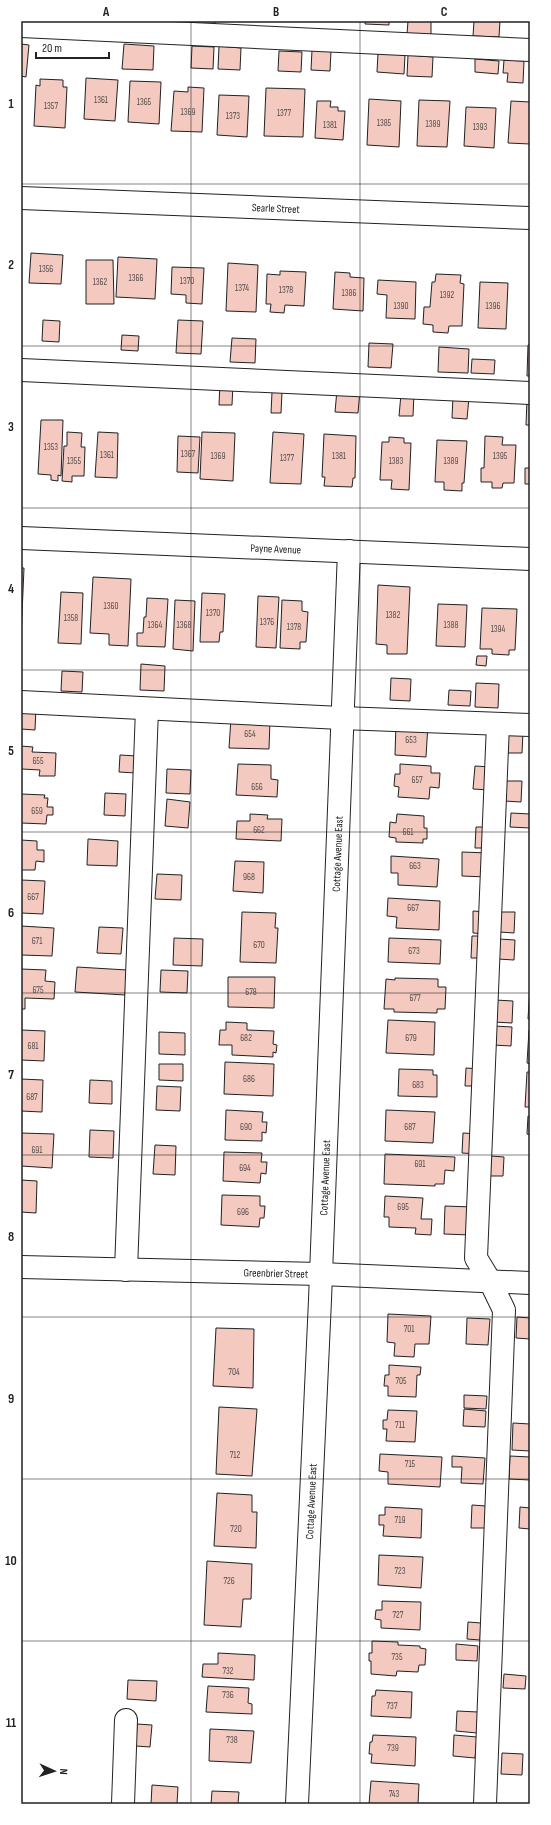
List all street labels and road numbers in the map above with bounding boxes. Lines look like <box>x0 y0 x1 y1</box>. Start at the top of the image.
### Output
street label: Searle Street <box>252 201 301 216</box>
street label: Payne Avenue <box>250 541 301 557</box>
street label: Cottage Avenue East <box>330 815 346 892</box>
street label: Cottage Avenue East <box>317 1139 333 1216</box>
street label: Greenbrier Street <box>244 1266 309 1281</box>
street label: Cottage Avenue East <box>303 1462 320 1540</box>

